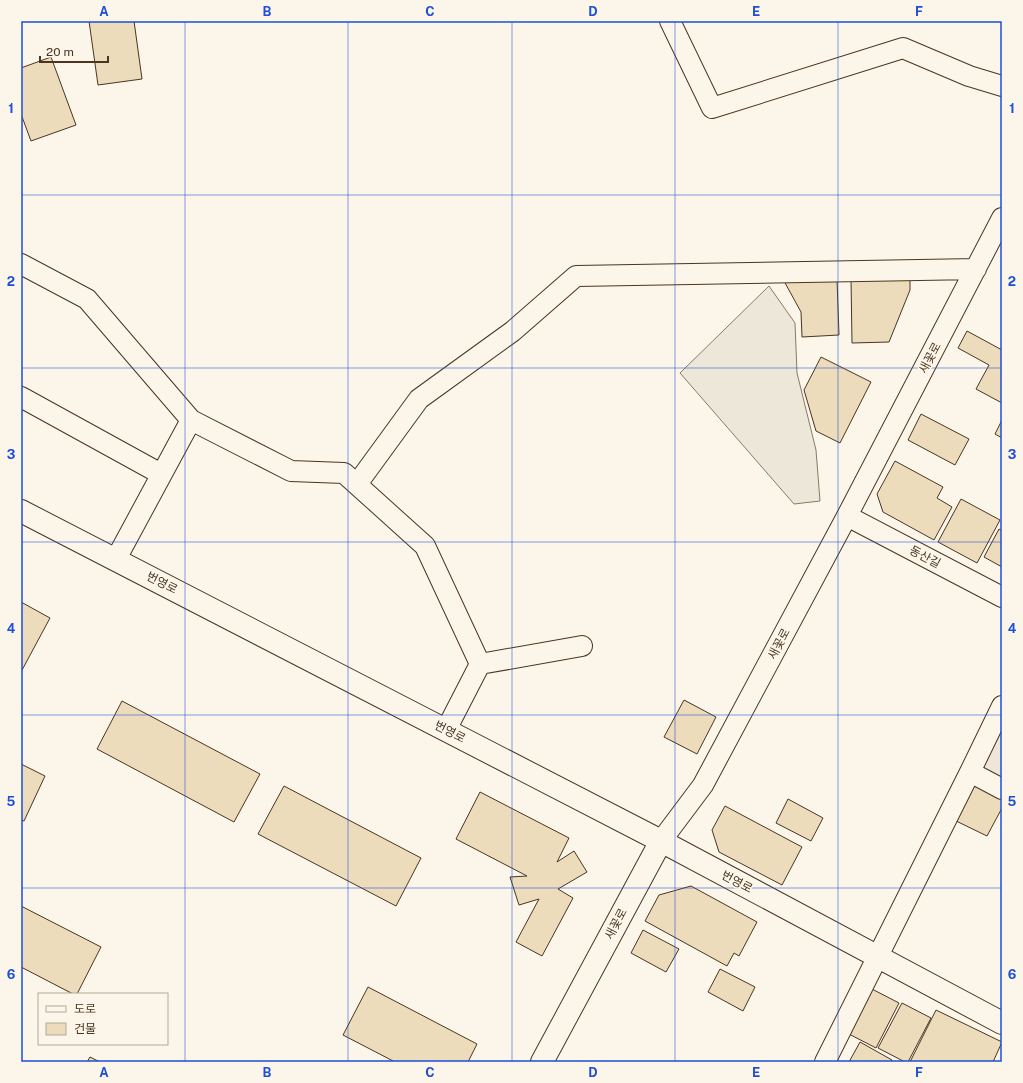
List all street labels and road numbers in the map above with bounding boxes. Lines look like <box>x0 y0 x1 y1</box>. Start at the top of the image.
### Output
street label: 새꽃로 <box>916 340 944 376</box>
street label: 동산길 <box>907 543 943 571</box>
street label: 번영로 <box>144 569 180 597</box>
street label: 새꽃로 <box>765 626 793 662</box>
street label: 번영로 <box>432 718 468 746</box>
street label: 번영로 <box>719 868 755 896</box>
street label: 새꽃로 <box>602 906 630 942</box>

